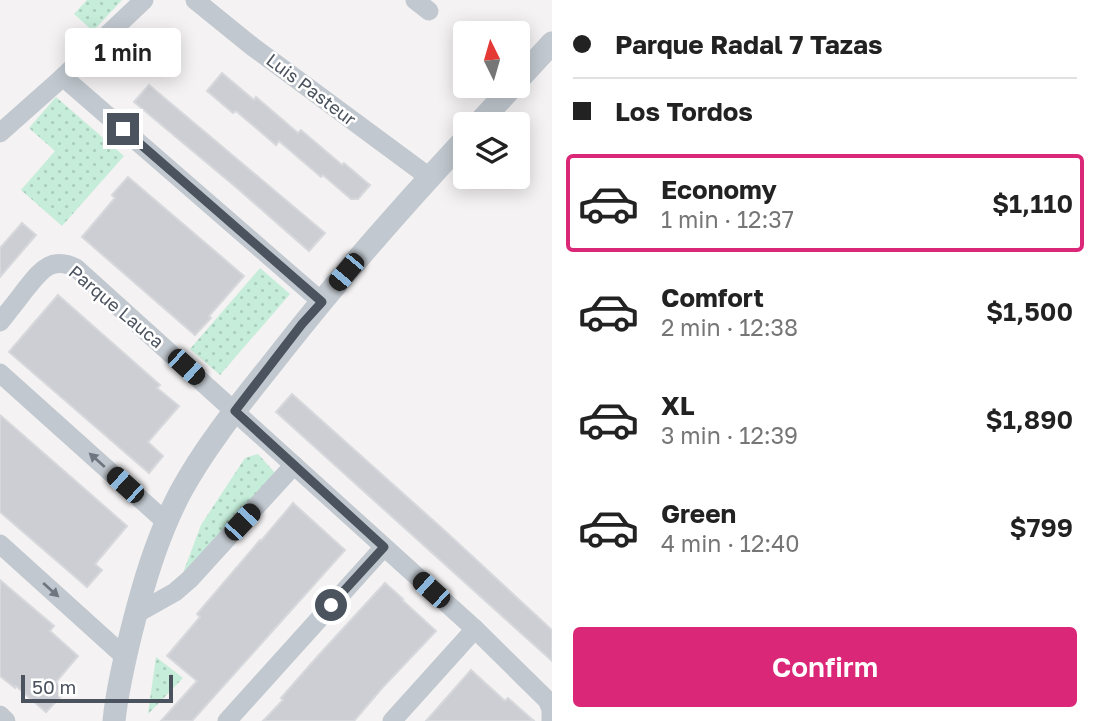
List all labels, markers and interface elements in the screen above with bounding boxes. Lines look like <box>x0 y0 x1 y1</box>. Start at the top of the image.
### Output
north arrow <box>453 21 530 98</box>
map controls <box>453 21 530 189</box>
callout: 1 min <box>65 27 181 76</box>
text: Parque Radal 7 Tazas <box>615 29 883 60</box>
text: 1 min <box>94 38 152 66</box>
street label: Luis Pasteur <box>262 48 361 130</box>
text: Los Tordos <box>615 96 753 127</box>
button: layers <box>453 112 530 189</box>
route end <box>107 113 139 145</box>
icon: car <box>577 172 640 235</box>
text: Economy <box>661 174 777 205</box>
text: $1,110 <box>992 188 1073 219</box>
text: 1 min · 12:37 <box>661 205 794 233</box>
car <box>325 249 368 295</box>
street label: Parque Lauca <box>65 260 169 352</box>
icon: car <box>577 280 640 343</box>
text: Comfort <box>661 282 764 313</box>
text: $1,500 <box>986 296 1073 327</box>
text: 2 min · 12:38 <box>661 313 798 341</box>
car <box>164 345 209 389</box>
icon: car <box>577 388 640 451</box>
text: XL <box>661 390 695 421</box>
text: $1,890 <box>986 404 1073 435</box>
text: 3 min · 12:39 <box>661 421 798 449</box>
one-way arrow <box>88 452 106 468</box>
car <box>103 463 148 507</box>
icon: car <box>577 496 640 559</box>
text: Green <box>661 498 736 529</box>
car <box>220 499 265 545</box>
text: $799 <box>1009 512 1073 543</box>
text: 4 min · 12:40 <box>661 529 800 557</box>
car <box>409 568 454 612</box>
one-way arrow <box>42 582 60 598</box>
route start <box>315 589 347 621</box>
button: Confirm <box>573 627 1077 707</box>
scale bar <box>21 672 173 704</box>
text: 50 m <box>32 675 76 698</box>

